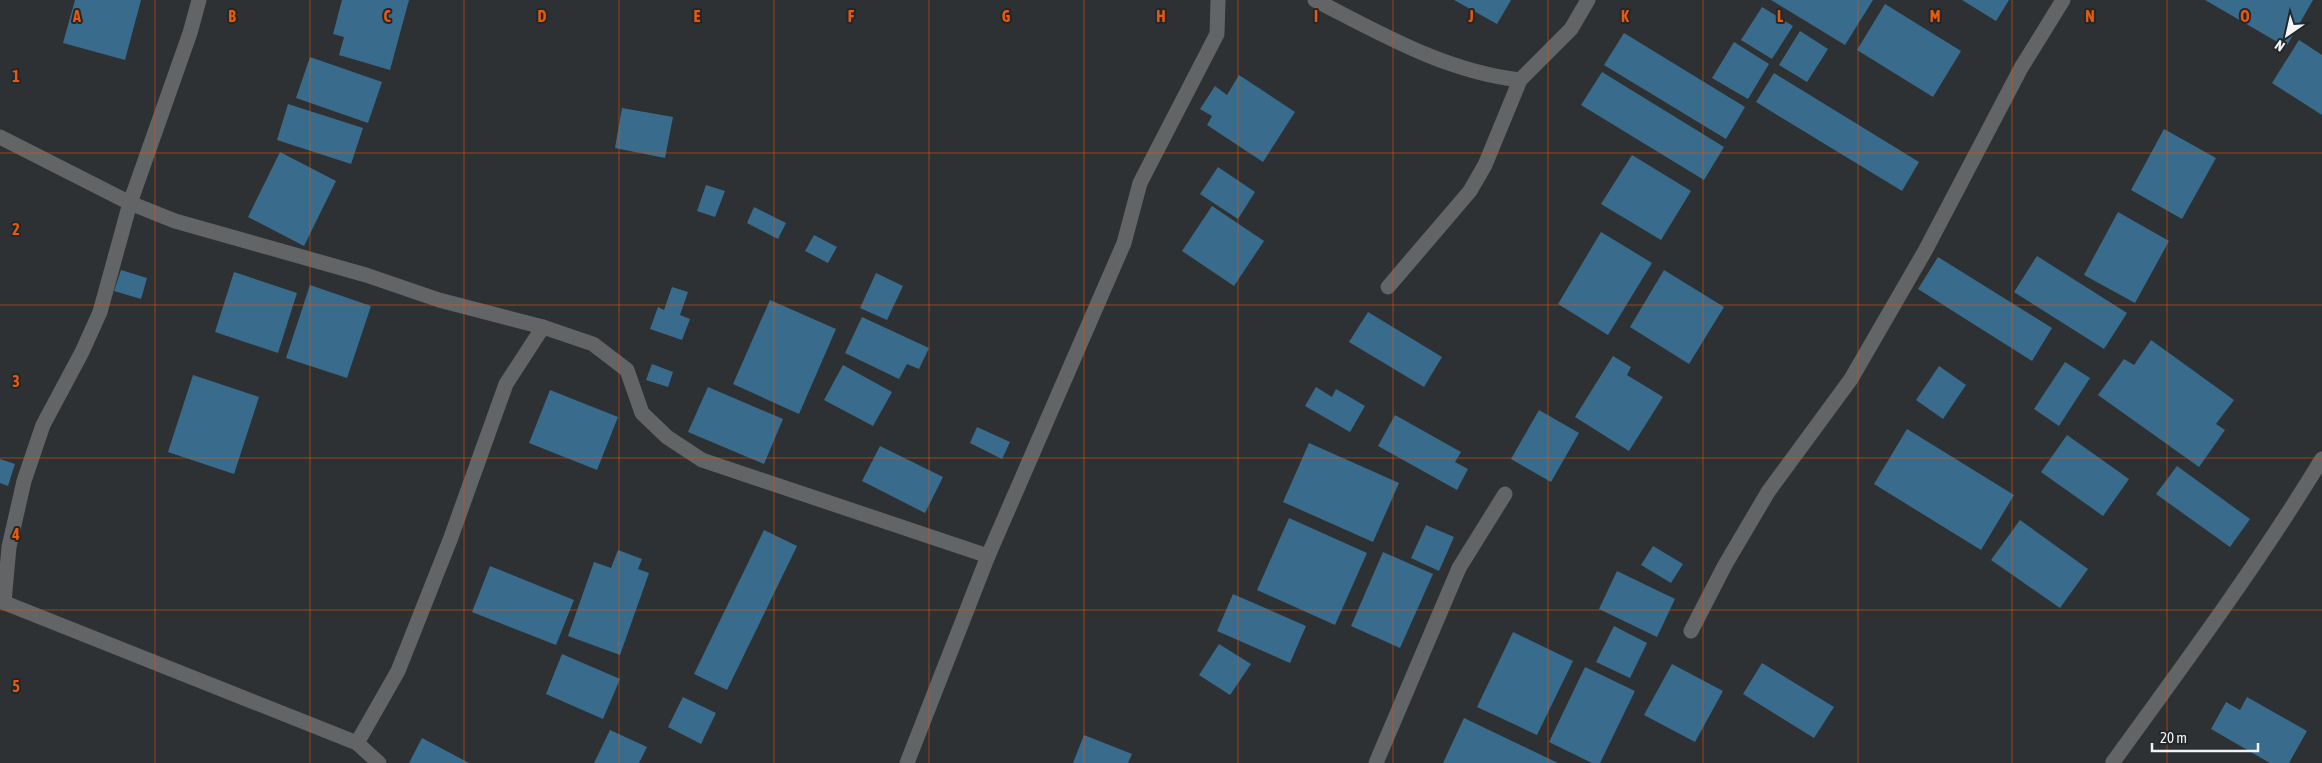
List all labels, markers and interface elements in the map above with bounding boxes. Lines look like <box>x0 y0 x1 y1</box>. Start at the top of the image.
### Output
text: A <box>72 7 81 25</box>
text: B <box>228 7 236 25</box>
text: C <box>383 7 391 25</box>
text: D <box>538 7 547 25</box>
text: E <box>694 7 701 25</box>
text: F <box>848 7 855 25</box>
text: G <box>1002 7 1011 25</box>
text: H <box>1156 7 1166 25</box>
text: I <box>1314 7 1318 25</box>
text: J <box>1467 7 1474 25</box>
text: K <box>1621 7 1629 25</box>
text: L <box>1777 7 1784 25</box>
text: M <box>1930 7 1940 25</box>
text: N <box>2085 7 2095 25</box>
text: O <box>2240 7 2250 25</box>
north arrow <box>2262 10 2312 60</box>
text: N <box>2272 37 2288 55</box>
text: 1 <box>12 67 20 85</box>
text: 2 <box>12 220 20 238</box>
text: 3 <box>12 372 20 390</box>
text: 4 <box>11 525 20 543</box>
text: 5 <box>12 677 20 695</box>
scale bar <box>2152 720 2258 752</box>
text: 20 m <box>2160 729 2187 746</box>

